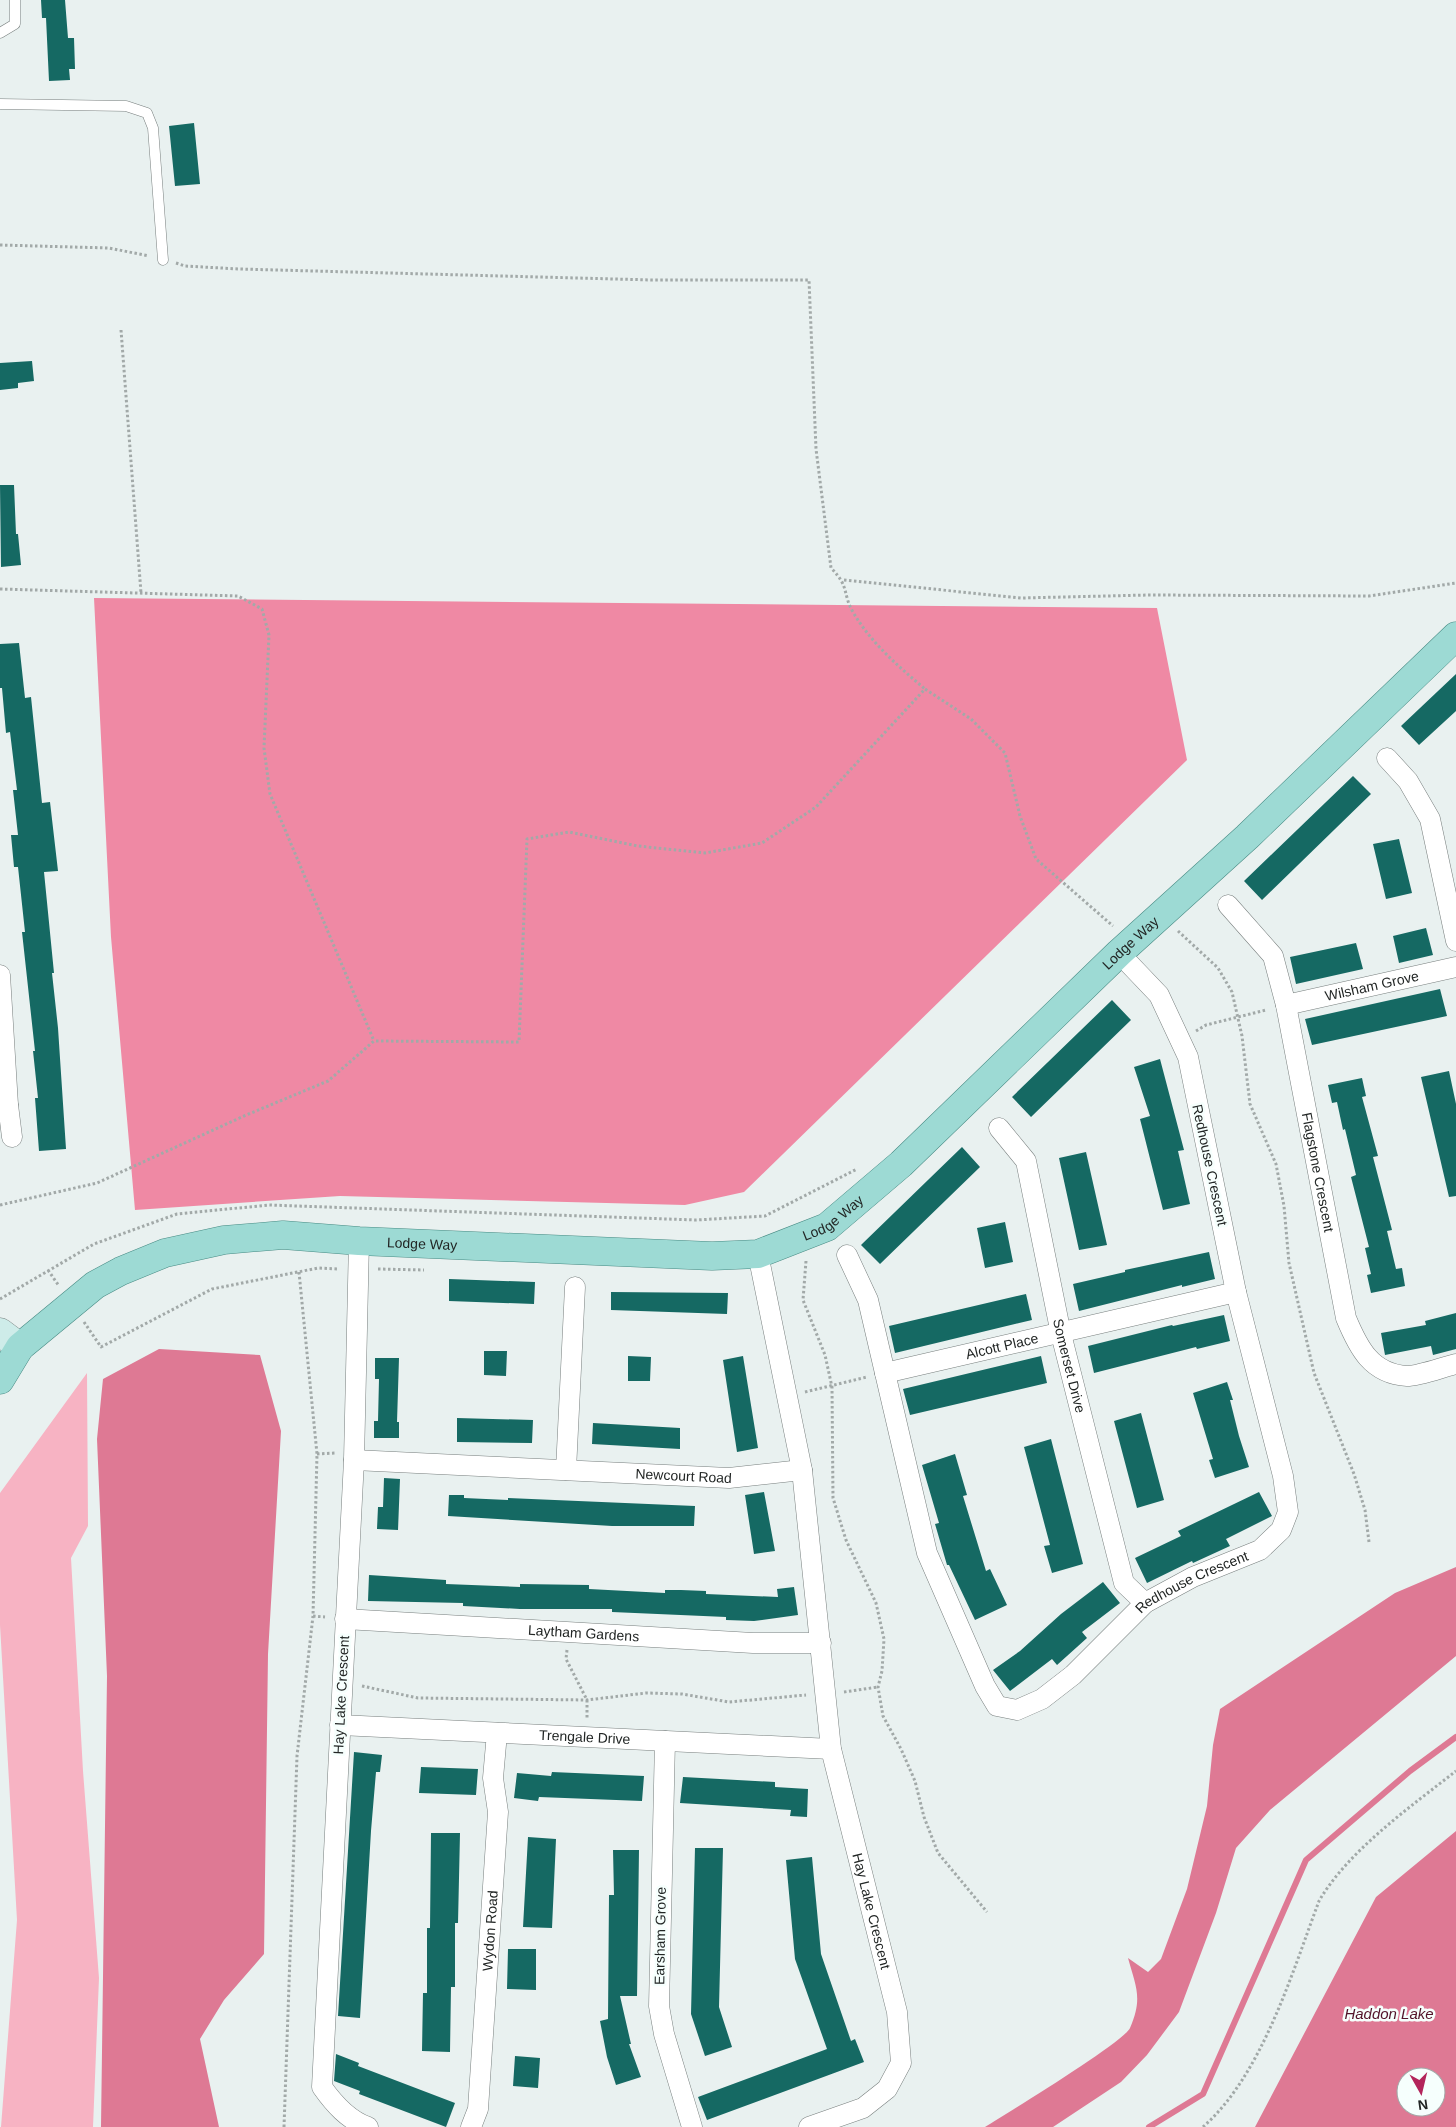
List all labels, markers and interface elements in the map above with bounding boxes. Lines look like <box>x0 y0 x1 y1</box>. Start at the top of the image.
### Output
street label: Lodge Way <box>1099 913 1162 973</box>
street label: Wilsham Grove <box>1323 968 1421 1004</box>
street label: Redhouse Crescent <box>1189 1103 1231 1227</box>
street label: Flagstone Crescent <box>1299 1111 1337 1234</box>
street label: Lodge Way <box>800 1192 866 1244</box>
street label: Lodge Way <box>387 1234 458 1253</box>
street label: Somerset Drive <box>1050 1317 1089 1415</box>
street label: Alcott Place <box>964 1330 1040 1362</box>
street label: Newcourt Road <box>635 1466 732 1486</box>
street label: Redhouse Crescent <box>1132 1548 1251 1616</box>
street label: Laytham Gardens <box>528 1622 640 1644</box>
street label: Hay Lake Crescent <box>330 1635 352 1755</box>
street label: Trengale Drive <box>539 1727 631 1747</box>
street label: Hay Lake Crescent <box>849 1851 894 1971</box>
street label: Earsham Grove <box>651 1887 669 1985</box>
street label: Wydon Road <box>479 1890 501 1972</box>
water label: Haddon Lake <box>1344 2005 1434 2022</box>
north arrow <box>1396 2067 1446 2117</box>
text: N <box>1417 2096 1429 2114</box>

